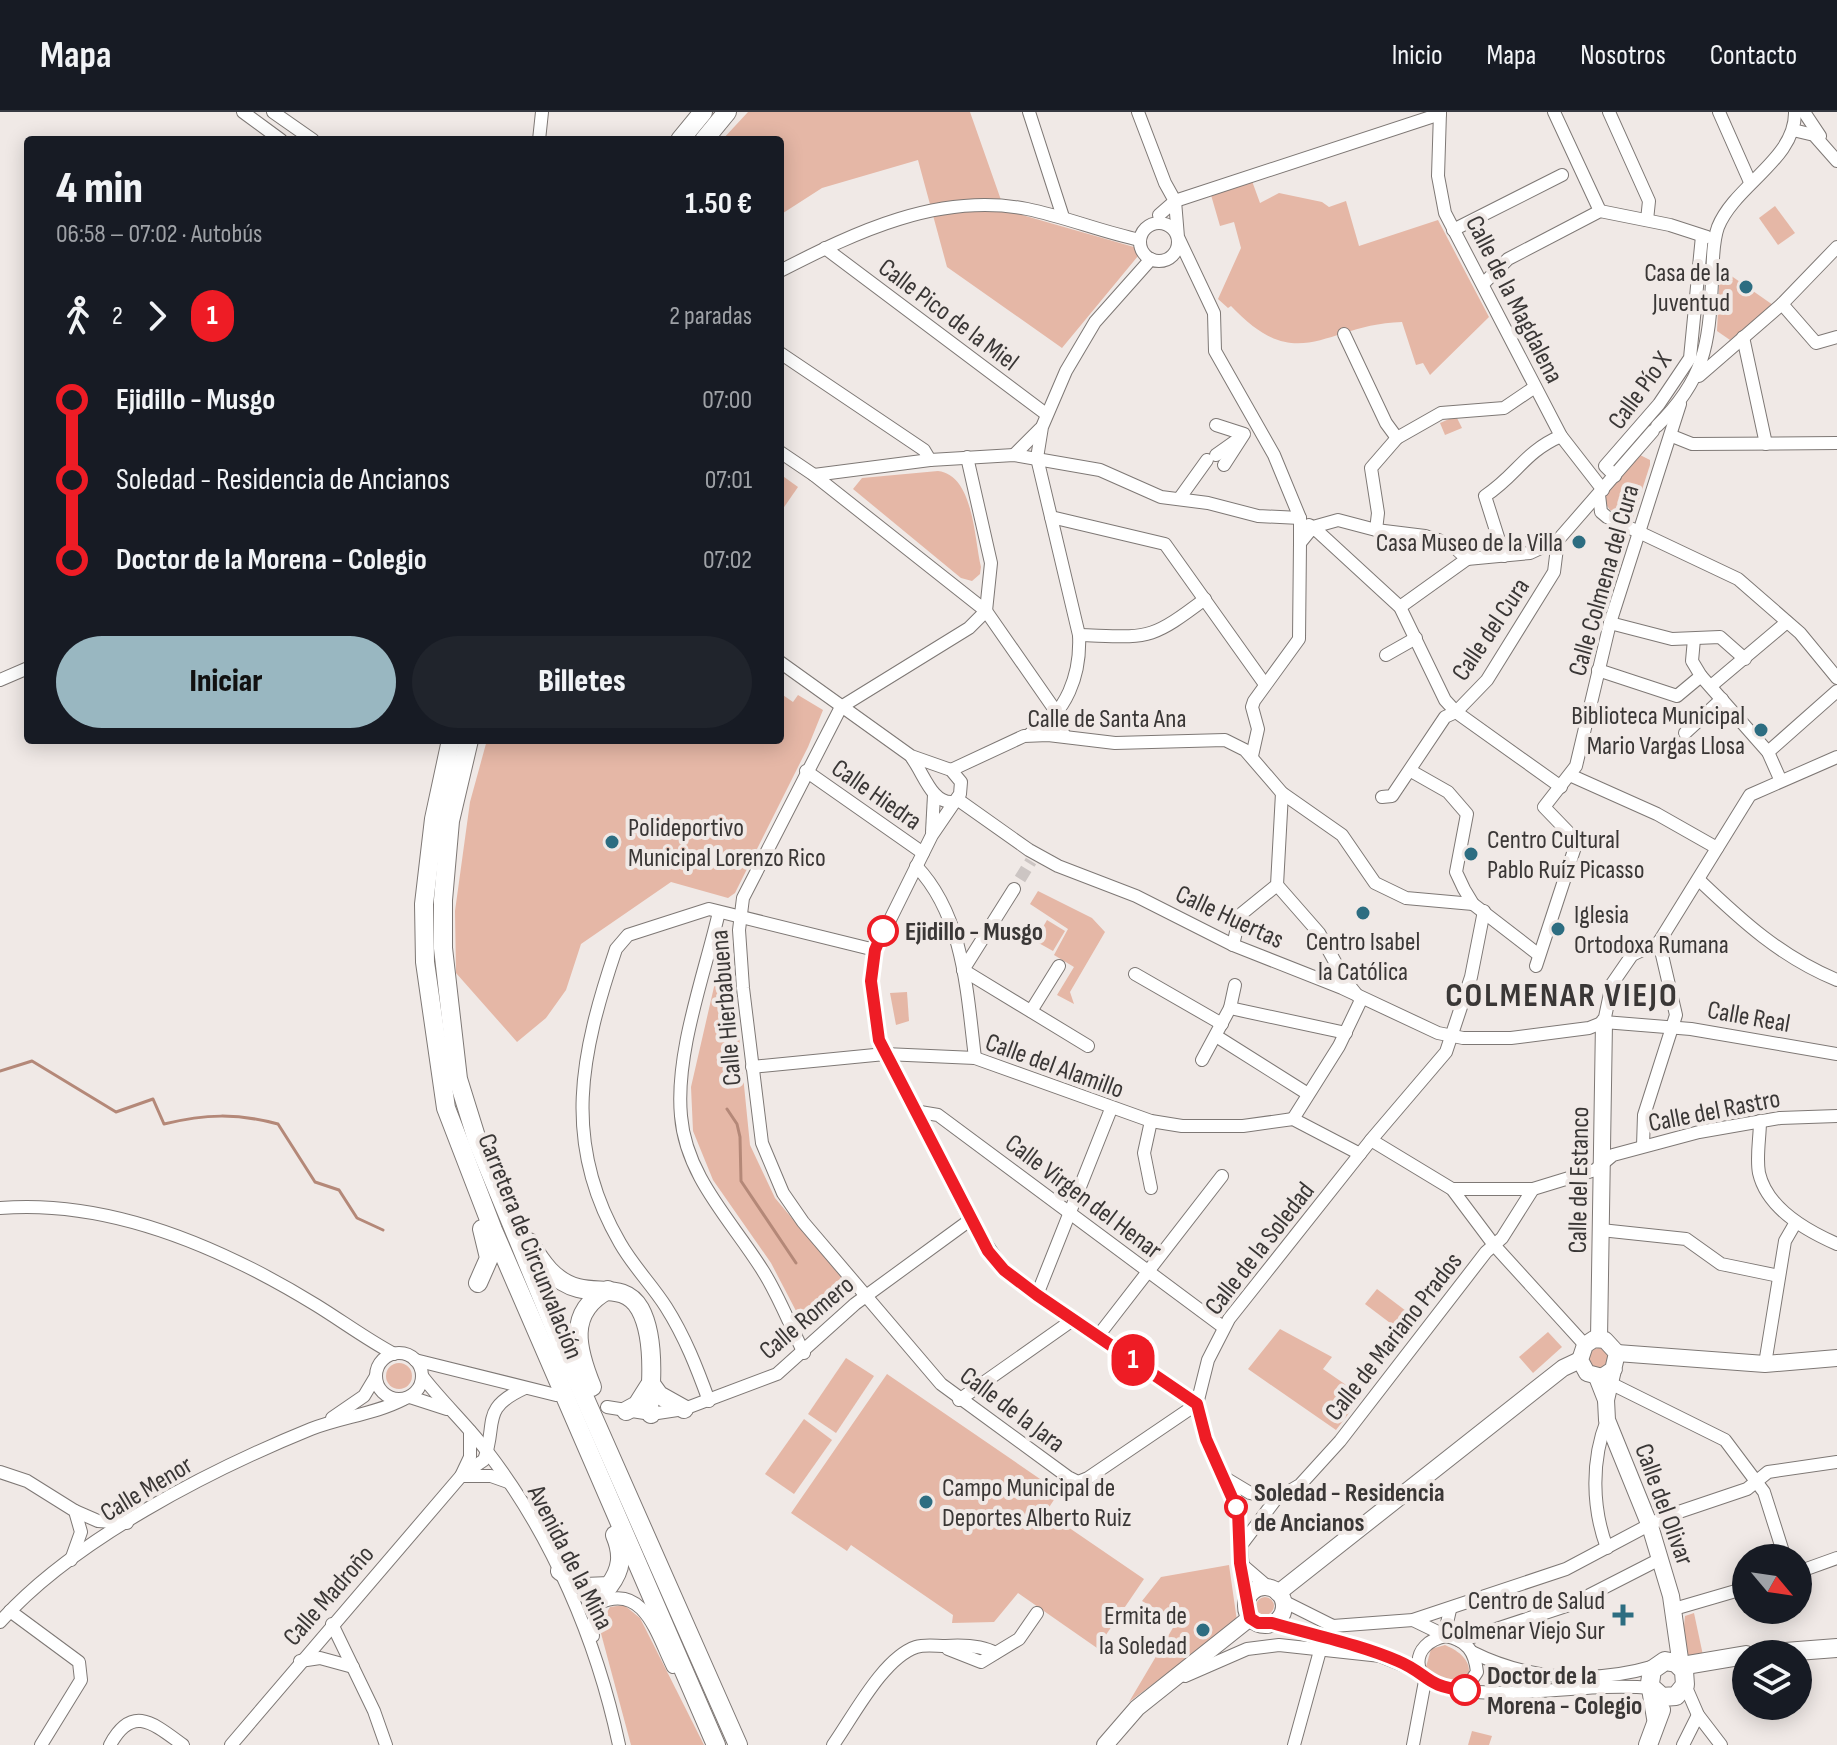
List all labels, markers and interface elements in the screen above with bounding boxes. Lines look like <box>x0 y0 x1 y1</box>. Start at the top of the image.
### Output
text: Mapa <box>40 33 112 78</box>
text: Inicio <box>1392 39 1443 72</box>
text: Mapa <box>1487 39 1536 72</box>
text: Nosotros <box>1580 39 1666 72</box>
text: Contacto <box>1710 39 1797 72</box>
text: 4 min <box>56 162 143 215</box>
text: 1.50 € <box>685 186 752 222</box>
street label: Calle de la Magdalena <box>1458 211 1569 389</box>
text: 06:58 – 07:02 · Autobús <box>56 219 262 250</box>
street label: Calle Pico de la Miel <box>872 252 1024 378</box>
place label: Casa de la Juventud <box>1644 258 1730 319</box>
marker: Casa de la Juventud <box>1737 278 1755 296</box>
icon: walk <box>56 294 100 338</box>
icon: forward <box>135 294 179 338</box>
text: 1 <box>207 299 218 332</box>
text: 2 <box>112 301 123 332</box>
text: 2 paradas <box>669 301 752 332</box>
street label: Calle Pío X <box>1602 346 1679 436</box>
text: Ejidillo - Musgo <box>116 382 275 418</box>
text: 07:00 <box>702 385 752 416</box>
text: Soledad - Residencia de Ancianos <box>116 462 450 498</box>
text: 07:01 <box>705 465 752 496</box>
street label: Calle Colmena del Cura <box>1562 481 1647 680</box>
place label: Casa Museo de la Villa <box>1376 528 1563 559</box>
marker: Casa Museo de la Villa <box>1570 533 1588 551</box>
text: Doctor de la Morena - Colegio <box>116 542 427 578</box>
text: 07:02 <box>703 545 752 576</box>
street label: Calle del Cura <box>1446 573 1537 687</box>
button: Iniciar <box>56 636 396 728</box>
button: Billetes <box>412 636 752 728</box>
place label: Biblioteca Municipal Mario Vargas Llosa <box>1571 701 1745 762</box>
street label: Calle de Santa Ana <box>1027 704 1187 735</box>
marker: Biblioteca Municipal Mario Vargas Llosa <box>1752 721 1770 739</box>
street label: Calle Hiedra <box>825 753 927 837</box>
place label: Polideportivo Municipal Lorenzo Rico <box>628 813 826 874</box>
place label: Centro Cultural Pablo Ruíz Picasso <box>1487 825 1644 886</box>
marker: Polideportivo Municipal Lorenzo Rico <box>603 833 621 851</box>
marker: Centro Cultural Pablo Ruíz Picasso <box>1462 845 1480 863</box>
street label: Calle Huertas <box>1170 879 1288 956</box>
place label: Iglesia Ortodoxa Rumana <box>1574 900 1729 961</box>
marker: Centro Isabel la Católica <box>1354 904 1372 922</box>
marker: Ejidillo - Musgo <box>868 916 898 946</box>
place label: Ejidillo - Musgo <box>905 917 1043 948</box>
marker: Iglesia Ortodoxa Rumana <box>1549 920 1567 938</box>
place label: Centro Isabel la Católica <box>1306 927 1420 988</box>
street label: Calle Hierbabuena <box>704 929 749 1087</box>
district label: COLMENAR VIEJO <box>1445 975 1679 1016</box>
street label: Calle Real <box>1705 995 1793 1040</box>
street label: Calle del Alamillo <box>981 1027 1128 1106</box>
street label: Calle del Rastro <box>1646 1084 1783 1139</box>
street label: Calle del Estanco <box>1563 1106 1596 1254</box>
street label: Calle Virgen del Henar <box>999 1128 1168 1267</box>
street label: Carretera de Circunvalación <box>470 1129 589 1364</box>
street label: Calle de la Soledad <box>1199 1176 1322 1321</box>
street label: Calle de Mariano Prados <box>1319 1247 1469 1427</box>
street label: Calle Romero <box>753 1270 861 1367</box>
line badge: 1 <box>1107 1334 1159 1386</box>
text: 1 <box>1128 1343 1138 1376</box>
street label: Calle de la Jara <box>954 1361 1071 1460</box>
street label: Calle del Olivar <box>1627 1440 1700 1570</box>
street label: Calle Menor <box>95 1450 199 1529</box>
place label: Campo Municipal de Deportes Alberto Ruiz <box>942 1473 1131 1534</box>
place label: Soledad - Residencia de Ancianos <box>1254 1478 1445 1539</box>
street label: Avenida de la Mina <box>520 1479 619 1635</box>
marker: Campo Municipal de Deportes Alberto Ruiz <box>917 1493 935 1511</box>
marker: Soledad - Residencia de Ancianos <box>1225 1496 1247 1518</box>
street label: Calle Madroño <box>277 1540 381 1652</box>
north arrow <box>1732 1544 1812 1624</box>
map controls <box>1732 1544 1812 1720</box>
place label: Centro de Salud Colmenar Viejo Sur <box>1441 1586 1606 1647</box>
place label: Ermita de la Soledad <box>1099 1601 1187 1662</box>
marker: Centro de Salud Colmenar Viejo Sur <box>1612 1604 1634 1626</box>
marker: Ermita de la Soledad <box>1194 1621 1212 1639</box>
button: layers <box>1732 1640 1812 1720</box>
place label: Doctor de la Morena - Colegio <box>1487 1661 1642 1722</box>
marker: Doctor de la Morena - Colegio <box>1450 1675 1480 1705</box>

